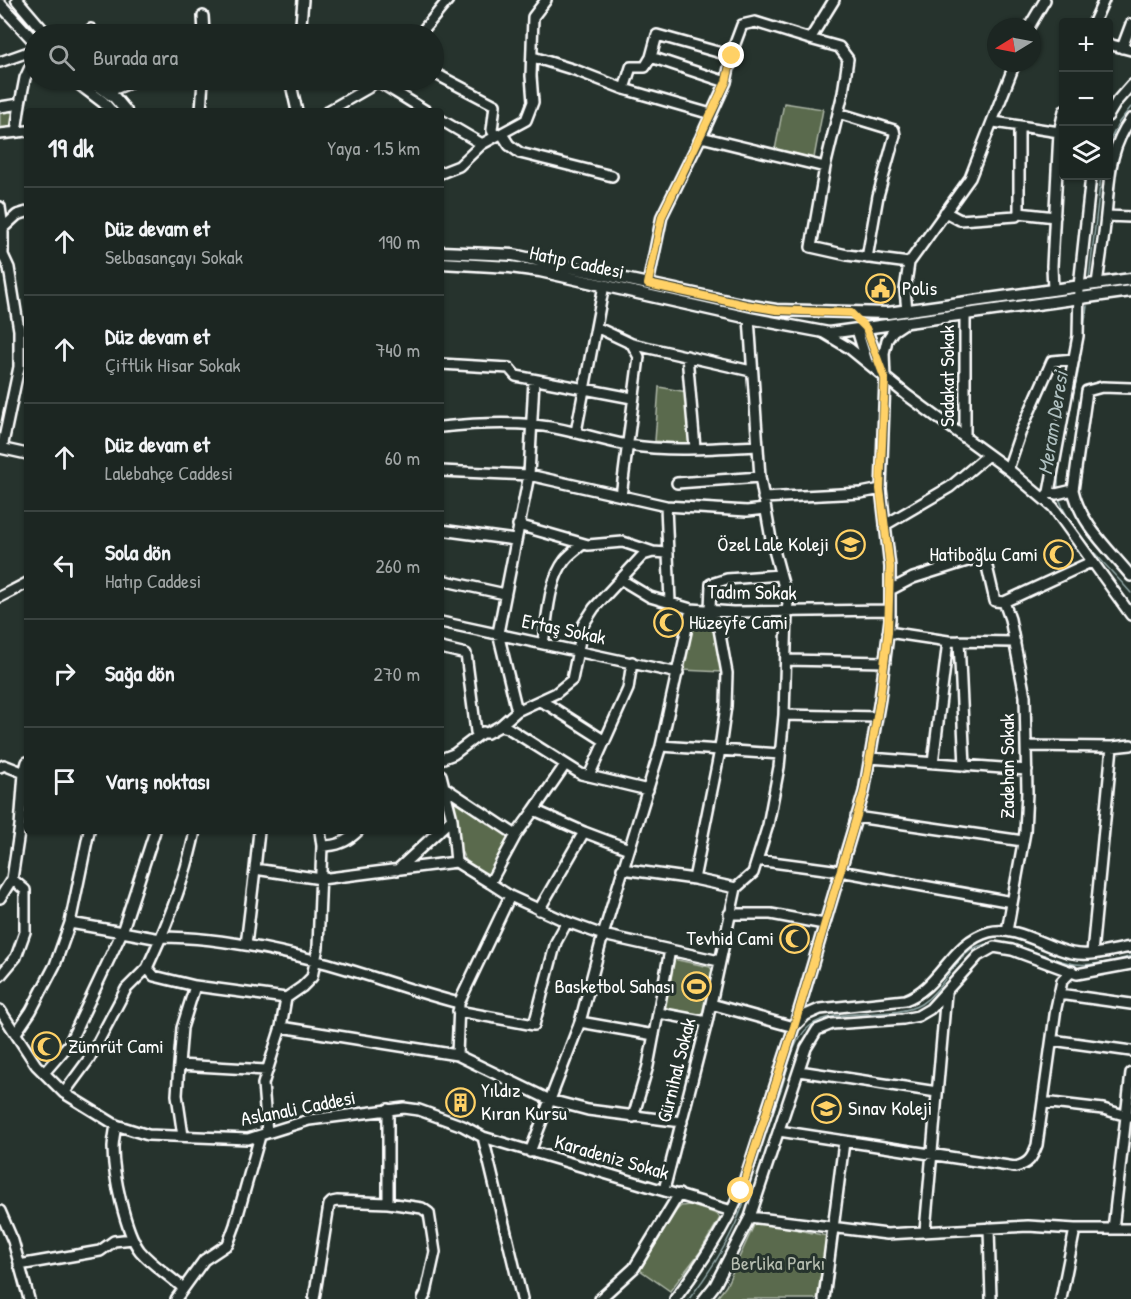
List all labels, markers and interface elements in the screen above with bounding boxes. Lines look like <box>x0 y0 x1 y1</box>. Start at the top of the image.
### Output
north arrow <box>987 18 1041 72</box>
map controls <box>1059 18 1113 180</box>
button: + <box>1059 18 1113 72</box>
search box <box>24 24 444 90</box>
icon: search <box>45 41 78 74</box>
text: Burada ara <box>93 42 178 72</box>
route end <box>718 42 744 68</box>
button: − <box>1059 72 1113 126</box>
button: layers <box>1059 126 1113 180</box>
text: 19 dk <box>48 130 94 165</box>
text: Yaya · 1.5 km <box>327 134 420 161</box>
text: Düz devam et <box>105 213 210 243</box>
icon: ahead <box>48 225 81 258</box>
text: 190 m <box>378 228 420 255</box>
street label: Hatıp Caddesi <box>527 238 627 285</box>
text: Selbasançayı Sokak <box>105 243 243 270</box>
public building icon: Polis <box>865 272 897 304</box>
place label: Polis <box>902 274 937 301</box>
text: Düz devam et <box>105 321 210 351</box>
street label: Sadakat Sokak <box>933 325 960 427</box>
icon: ahead <box>48 333 81 366</box>
text: 740 m <box>375 336 420 363</box>
text: Çiftlik Hisar Sokak <box>105 351 241 378</box>
water label: Meram Deresi <box>1030 367 1075 476</box>
text: Düz devam et <box>105 429 210 459</box>
icon: ahead <box>48 441 81 474</box>
text: 60 m <box>385 444 420 471</box>
text: Lalebahçe Caddesi <box>105 459 233 486</box>
school or university icon: Özel Lale Koleji <box>834 528 866 560</box>
place label: Özel Lale Koleji <box>717 530 829 557</box>
text: Sola dön <box>105 537 171 567</box>
mosque icon: Hatiboğlu Cami <box>1043 538 1075 570</box>
place label: Hatiboğlu Cami <box>929 540 1038 567</box>
icon: left <box>48 549 81 582</box>
text: 260 m <box>376 552 420 579</box>
text: Hatıp Caddesi <box>105 567 201 594</box>
street label: Tadım Sokak <box>707 577 797 606</box>
street label: Ertaş Sokak <box>520 606 609 651</box>
mosque icon: Hüzeyfe Cami <box>652 606 684 638</box>
place label: Hüzeyfe Cami <box>689 608 788 635</box>
icon: right <box>48 657 81 690</box>
text: Sağa dön <box>105 658 175 688</box>
text: 270 m <box>374 660 420 687</box>
street label: Zadehan Sokak <box>993 713 1020 819</box>
icon: arrive <box>48 765 81 798</box>
text: Varış noktası <box>105 766 210 796</box>
mosque icon: Tevhid Cami <box>779 922 811 954</box>
place label: Tevhid Cami <box>687 924 774 951</box>
sports icon: Basketbol Sahası <box>680 970 712 1002</box>
place label: Basketbol Sahası <box>555 972 675 999</box>
street label: Gürnihal Sokak <box>650 1015 702 1125</box>
mosque icon: Zümrüt Cami <box>31 1030 63 1062</box>
place label: Zümrüt Cami <box>68 1032 164 1059</box>
place label: Yıldız Kıran Kursu <box>481 1076 567 1126</box>
street label: Aslanali Caddesi <box>238 1083 358 1132</box>
building icon: Yıldız Kıran Kursu <box>444 1086 476 1118</box>
school or university icon: Sınav Koleji <box>811 1092 843 1124</box>
place label: Sınav Koleji <box>848 1094 932 1121</box>
street label: Karadeniz Sokak <box>552 1127 673 1186</box>
route start <box>727 1177 753 1203</box>
park label: Berlika Parkı <box>731 1249 825 1276</box>

